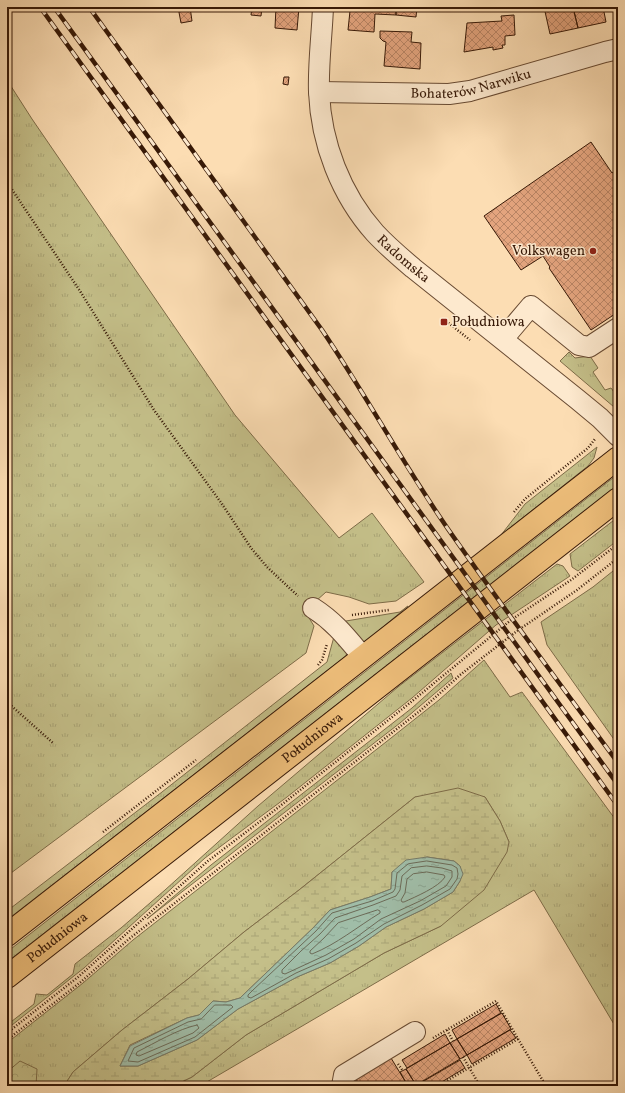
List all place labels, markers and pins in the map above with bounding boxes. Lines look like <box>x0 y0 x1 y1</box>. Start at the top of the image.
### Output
place label: Volkswagen <box>512 242 585 261</box>
marker: Volkswagen <box>588 246 598 256</box>
place label: Południowa <box>452 313 525 332</box>
marker: Południowa <box>439 317 449 327</box>

